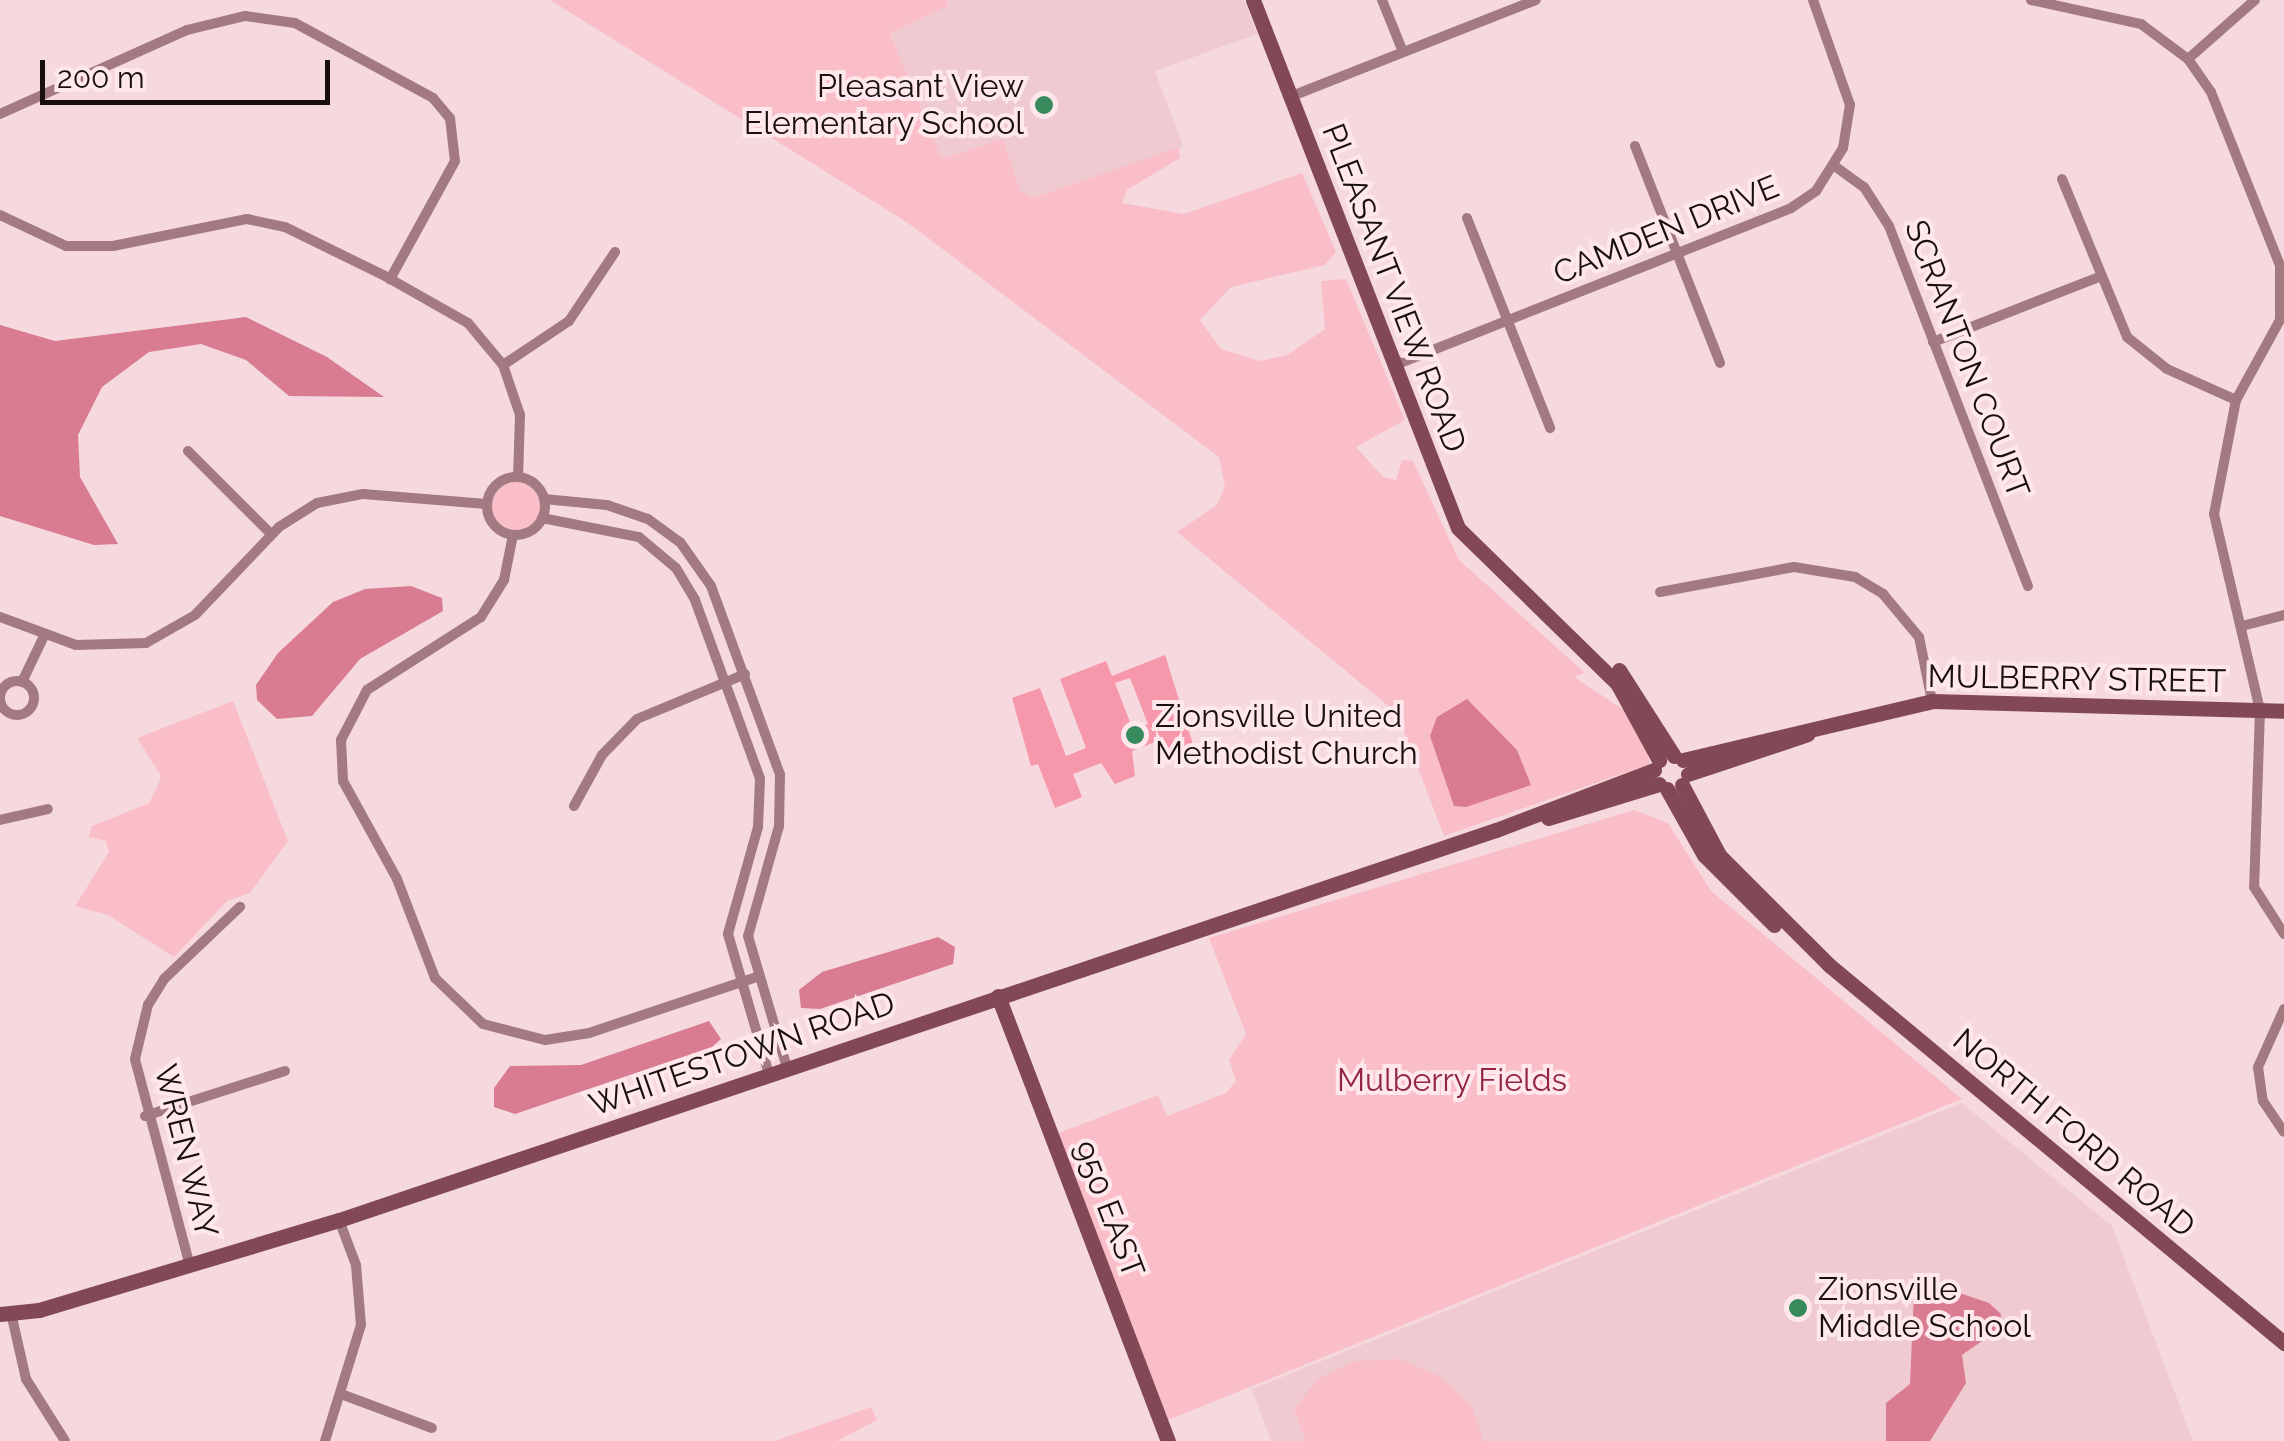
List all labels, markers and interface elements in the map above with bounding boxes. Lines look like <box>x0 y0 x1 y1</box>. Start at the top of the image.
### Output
scale bar <box>45 40 335 102</box>
text: 200 m <box>57 60 145 95</box>
place label: Pleasant View Elementary School <box>743 68 1024 143</box>
marker: Pleasant View Elementary School <box>1033 94 1055 116</box>
street label: PLEASANT VIEW ROAD <box>1313 117 1475 459</box>
street label: CAMDEN DRIVE <box>1548 167 1784 293</box>
street label: SCRANTON COURT <box>1896 215 2038 503</box>
street label: MULBERRY STREET <box>1927 657 2227 701</box>
place label: Zionsville United Methodist Church <box>1155 698 1418 773</box>
marker: Zionsville United Methodist Church <box>1124 724 1146 746</box>
street label: WHITESTOWN ROAD <box>584 984 900 1124</box>
street label: NORTH FORD ROAD <box>1945 1021 2203 1245</box>
street label: WREN WAY <box>146 1060 226 1242</box>
park label: Mulberry Fields <box>1337 1061 1567 1099</box>
street label: 950 EAST <box>1065 1135 1153 1283</box>
place label: Zionsville Middle School <box>1818 1271 2031 1346</box>
marker: Zionsville Middle School <box>1787 1297 1809 1319</box>

